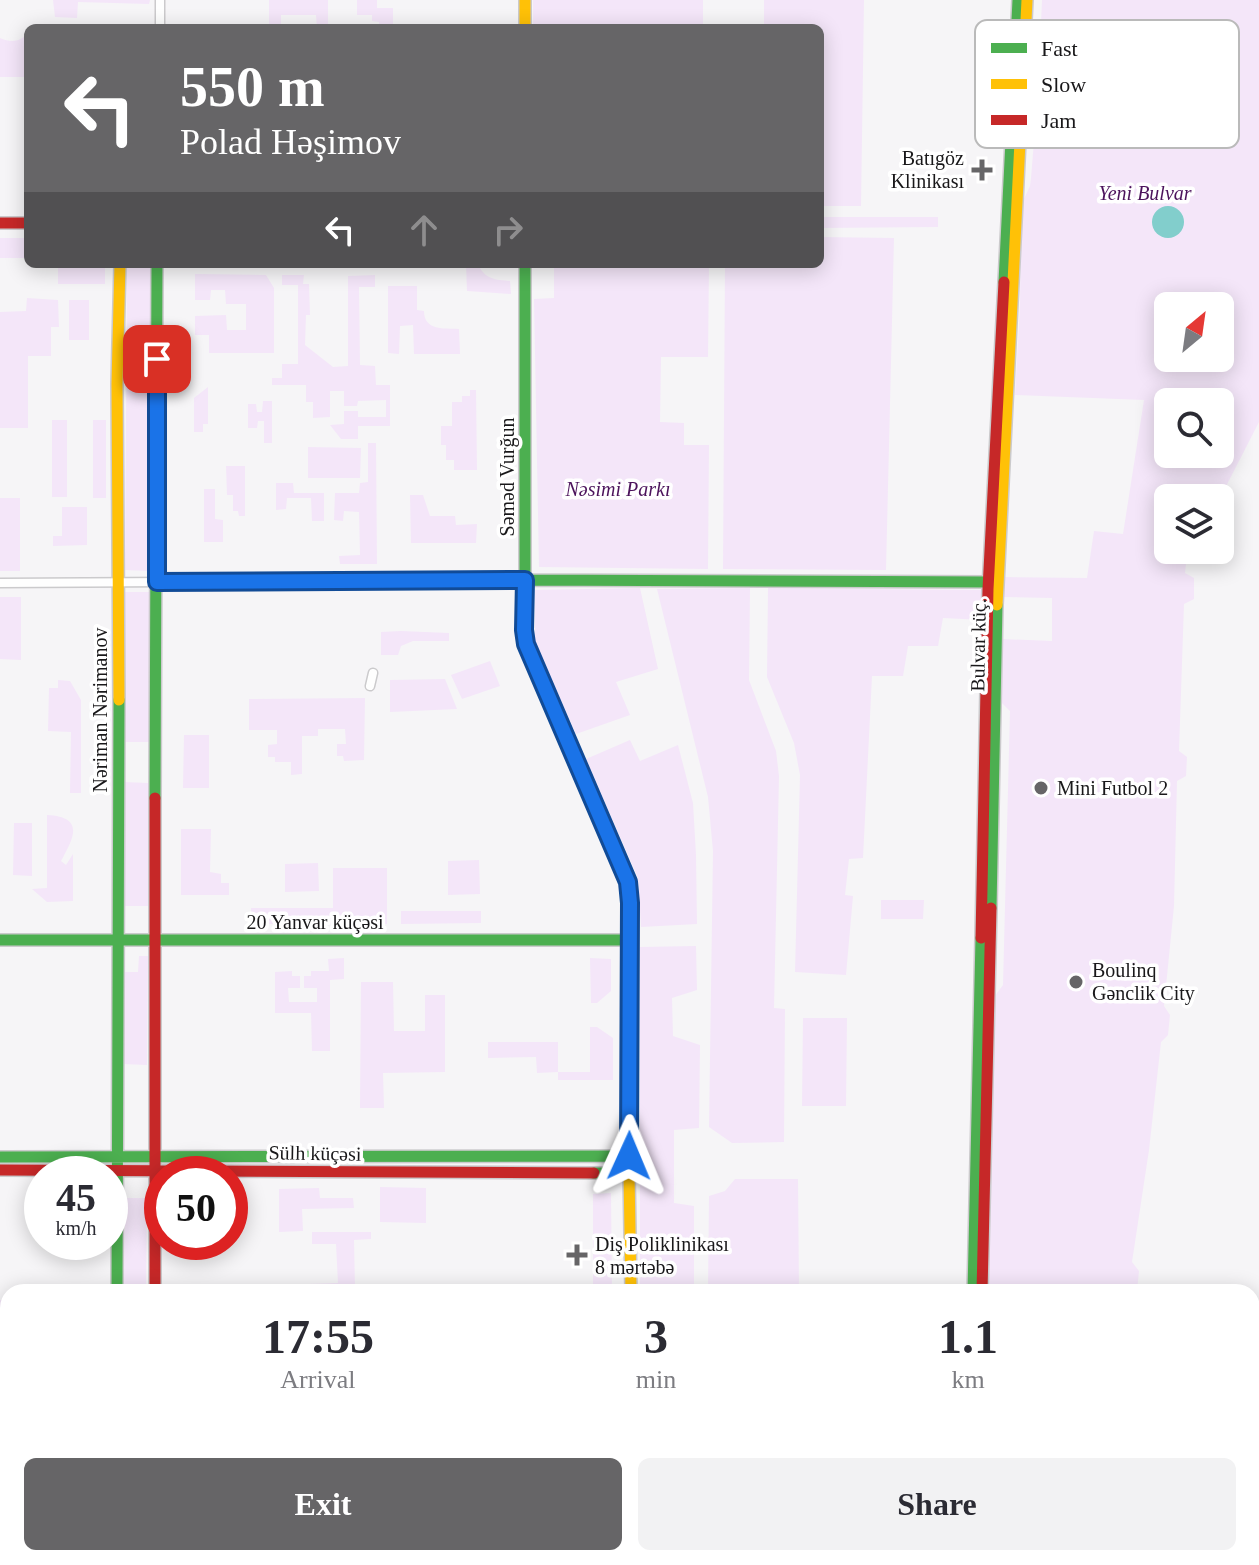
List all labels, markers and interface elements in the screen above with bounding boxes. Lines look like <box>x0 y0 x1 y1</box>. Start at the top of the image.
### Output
legend <box>975 20 1239 148</box>
text: Fast <box>1041 36 1078 61</box>
icon: left <box>48 56 152 160</box>
text: 550 m <box>180 56 325 118</box>
text: Slow <box>1041 72 1086 97</box>
text: Jam <box>1041 108 1076 133</box>
text: Polad Həşimov <box>180 122 401 162</box>
place label: Batıgöz Klinikası <box>891 147 964 192</box>
marker: Batıgöz Klinikası <box>971 159 993 181</box>
park label: Yeni Bulvar <box>1098 182 1192 204</box>
icon: left <box>318 208 362 252</box>
icon: ahead <box>402 208 446 252</box>
icon: right <box>486 208 530 252</box>
north arrow <box>1154 292 1234 372</box>
map controls <box>1154 292 1234 564</box>
pin <box>123 325 191 393</box>
icon: arrive <box>135 337 179 381</box>
button: search <box>1154 388 1234 468</box>
street label: Səməd Vurğun <box>496 418 519 536</box>
park label: Nəsimi Parkı <box>565 478 671 500</box>
button: layers <box>1154 484 1234 564</box>
street label: Bulvar küç. <box>966 598 991 692</box>
street label: Nəriman Nərimanov <box>89 628 111 792</box>
place label: Mini Futbol 2 <box>1057 777 1168 799</box>
marker: Mini Futbol 2 <box>1032 779 1050 797</box>
street label: 20 Yanvar küçəsi <box>246 911 384 934</box>
place label: Boulinq Gənclik City <box>1092 959 1195 1005</box>
marker: Boulinq Gənclik City <box>1067 973 1085 991</box>
position arrow <box>587 1114 671 1198</box>
street label: Sülh küçəsi <box>268 1141 362 1166</box>
speed limit sign: 50 <box>144 1156 248 1260</box>
text: 45 <box>56 1175 96 1220</box>
text: km/h <box>55 1217 97 1239</box>
place label: Diş Poliklinikası 8 mərtəbə <box>595 1233 729 1278</box>
marker: Diş Poliklinikası 8 mərtəbə <box>566 1244 588 1266</box>
text: 17:55 <box>262 1310 374 1363</box>
text: 3 <box>644 1310 668 1363</box>
text: 1.1 <box>938 1310 998 1363</box>
text: Arrival <box>280 1365 355 1394</box>
text: min <box>636 1365 676 1394</box>
text: km <box>951 1365 985 1394</box>
button: Exit <box>24 1458 622 1550</box>
button: Share <box>638 1458 1236 1550</box>

